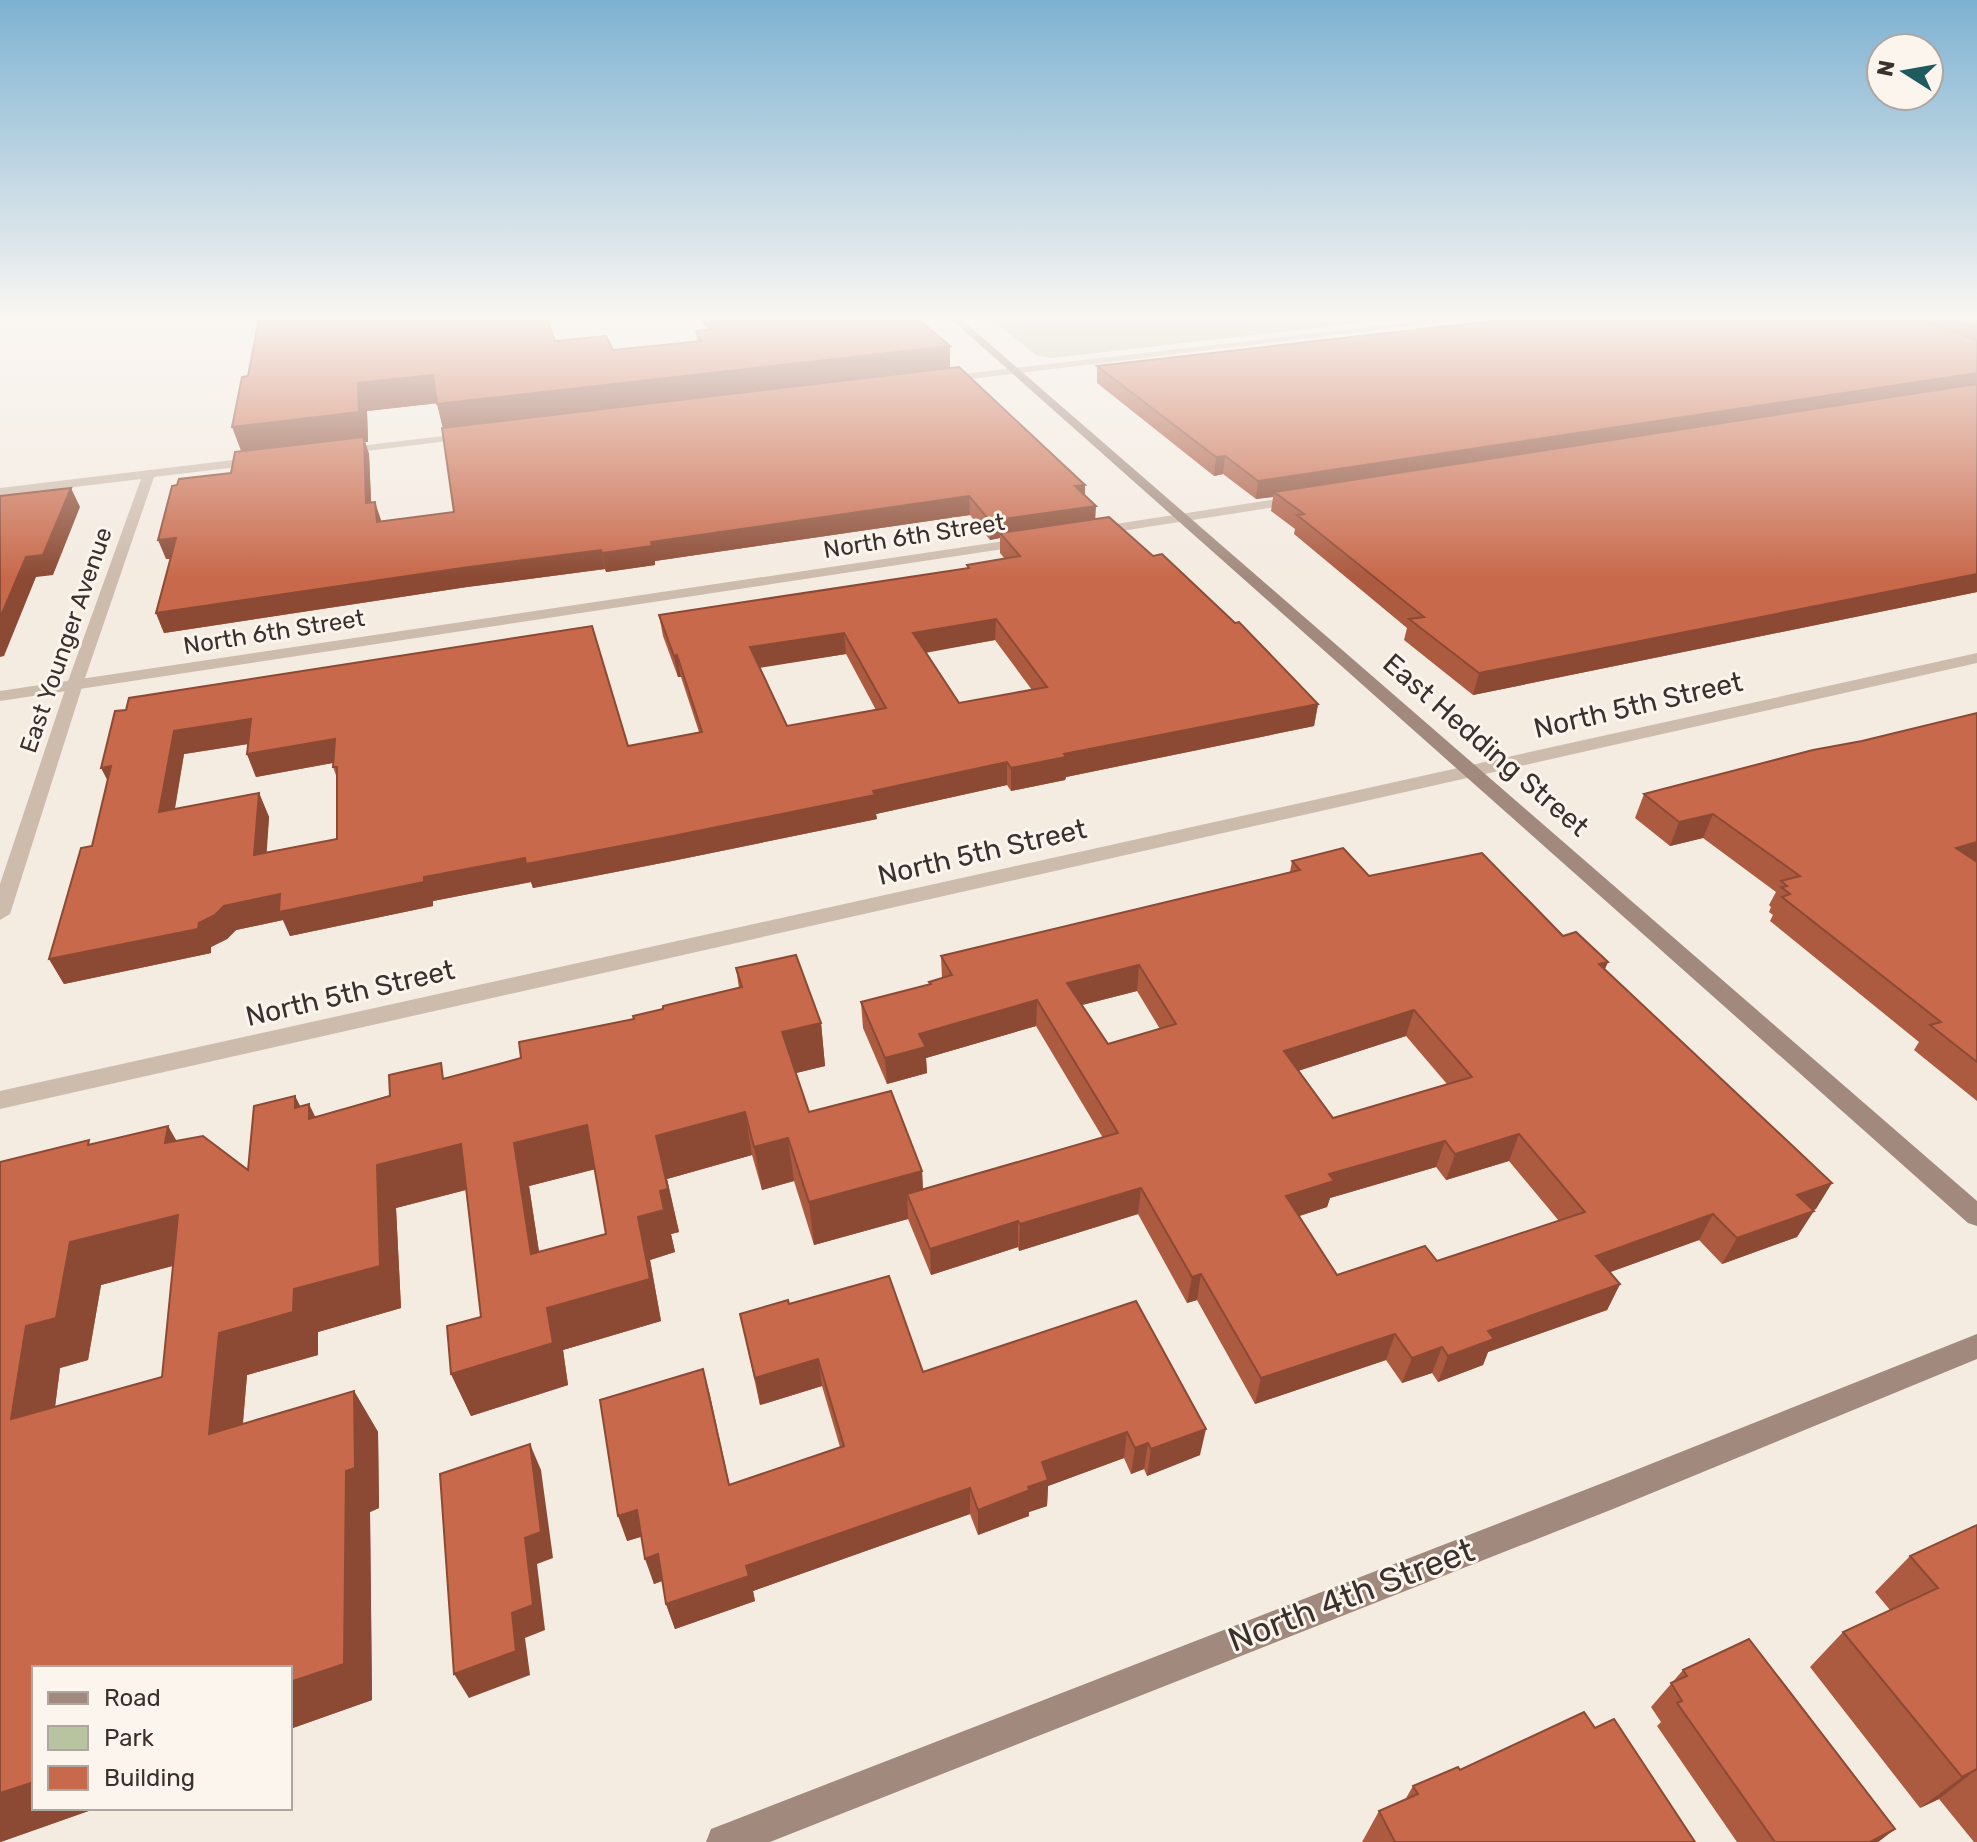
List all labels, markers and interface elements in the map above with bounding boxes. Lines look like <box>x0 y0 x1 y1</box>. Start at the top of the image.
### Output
north arrow <box>1865 32 1945 112</box>
text: N <box>1871 58 1901 79</box>
street label: North 6th Street <box>821 508 1007 564</box>
street label: East Younger Avenue <box>14 524 118 756</box>
street label: North 6th Street <box>181 604 367 660</box>
street label: East Hedding Street <box>1376 647 1596 843</box>
street label: North 5th Street <box>1530 665 1746 745</box>
street label: North 5th Street <box>874 812 1090 892</box>
street label: North 5th Street <box>242 953 458 1033</box>
street label: North 4th Street <box>1222 1529 1480 1661</box>
legend <box>32 1666 292 1810</box>
text: Road <box>104 1684 161 1712</box>
text: Park <box>104 1724 155 1752</box>
text: Building <box>104 1764 195 1792</box>

